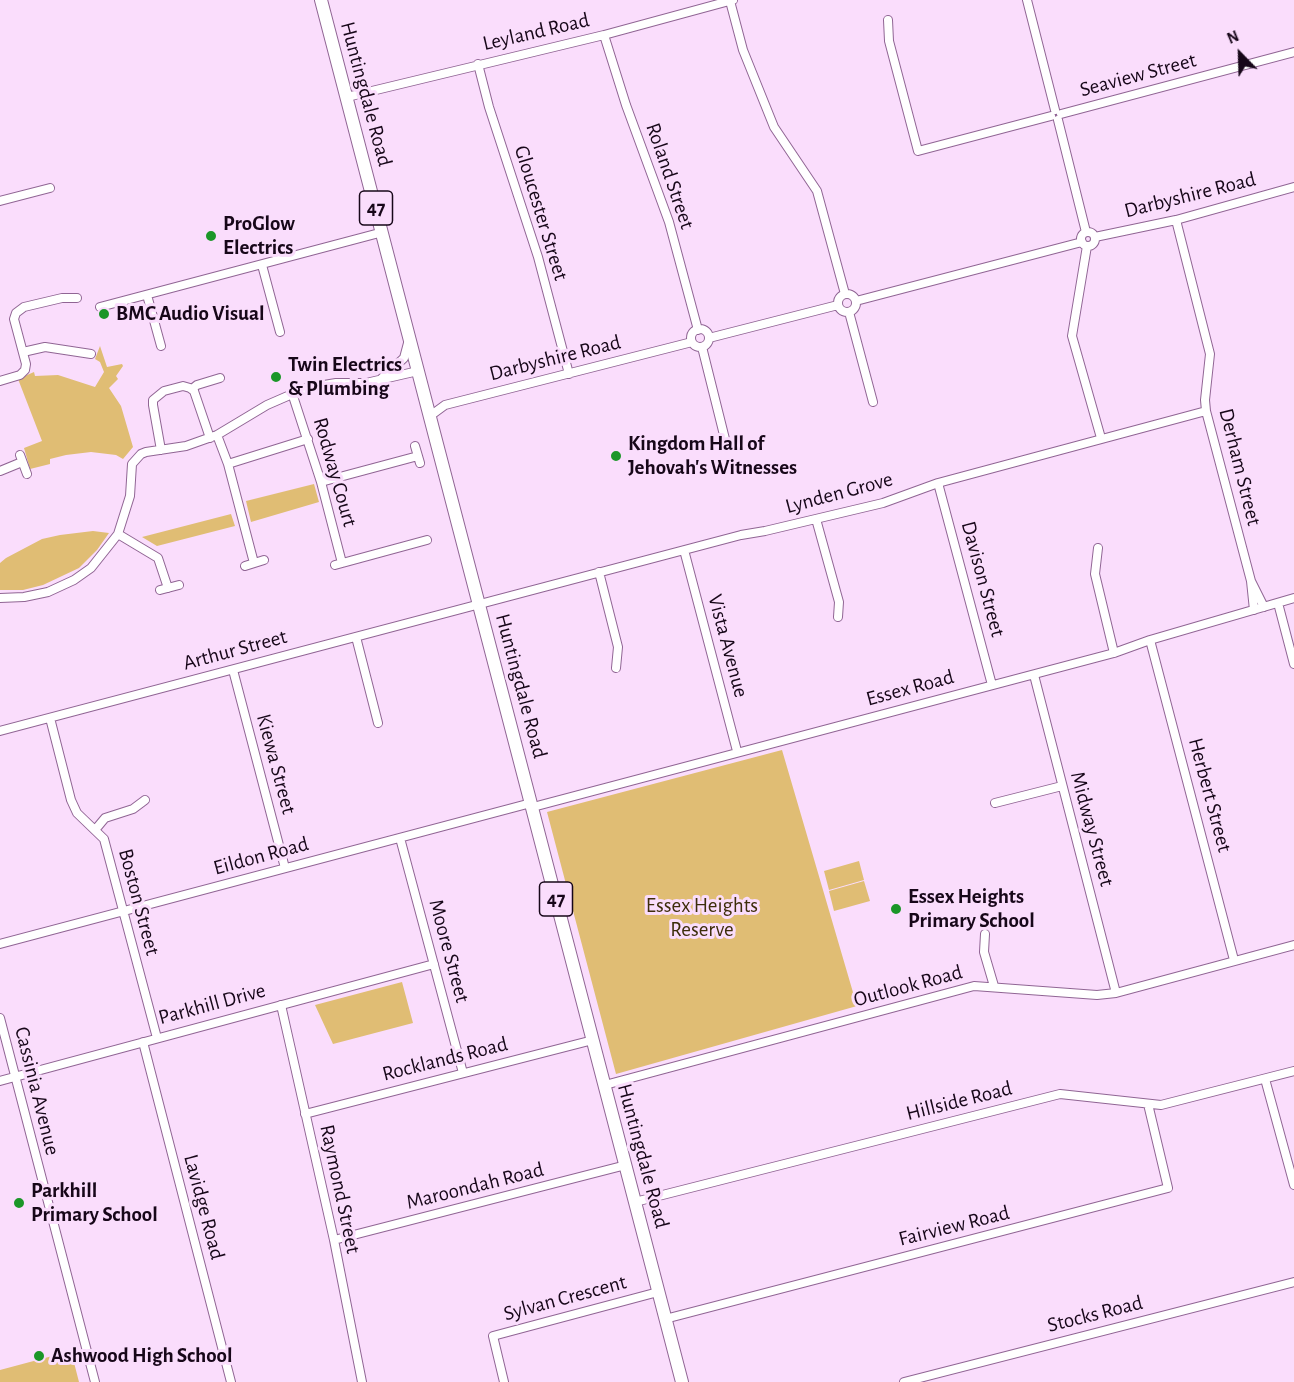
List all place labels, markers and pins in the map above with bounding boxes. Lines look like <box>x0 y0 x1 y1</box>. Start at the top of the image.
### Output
place label: ProGlow Electrics <box>223 211 295 261</box>
marker: ProGlow Electrics <box>204 229 218 243</box>
place label: BMC Audio Visual <box>116 301 265 327</box>
marker: BMC Audio Visual <box>97 307 111 321</box>
place label: Twin Electrics & Plumbing <box>288 352 402 402</box>
marker: Twin Electrics & Plumbing <box>269 370 283 384</box>
place label: Kingdom Hall of Jehovah's Witnesses <box>628 431 797 481</box>
marker: Kingdom Hall of Jehovah's Witnesses <box>609 449 623 463</box>
place label: Essex Heights Primary School <box>908 884 1035 934</box>
marker: Essex Heights Primary School <box>889 902 903 916</box>
place label: Parkhill Primary School <box>31 1178 158 1228</box>
marker: Parkhill Primary School <box>12 1196 26 1210</box>
place label: Ashwood High School <box>51 1343 232 1369</box>
marker: Ashwood High School <box>32 1349 46 1363</box>

